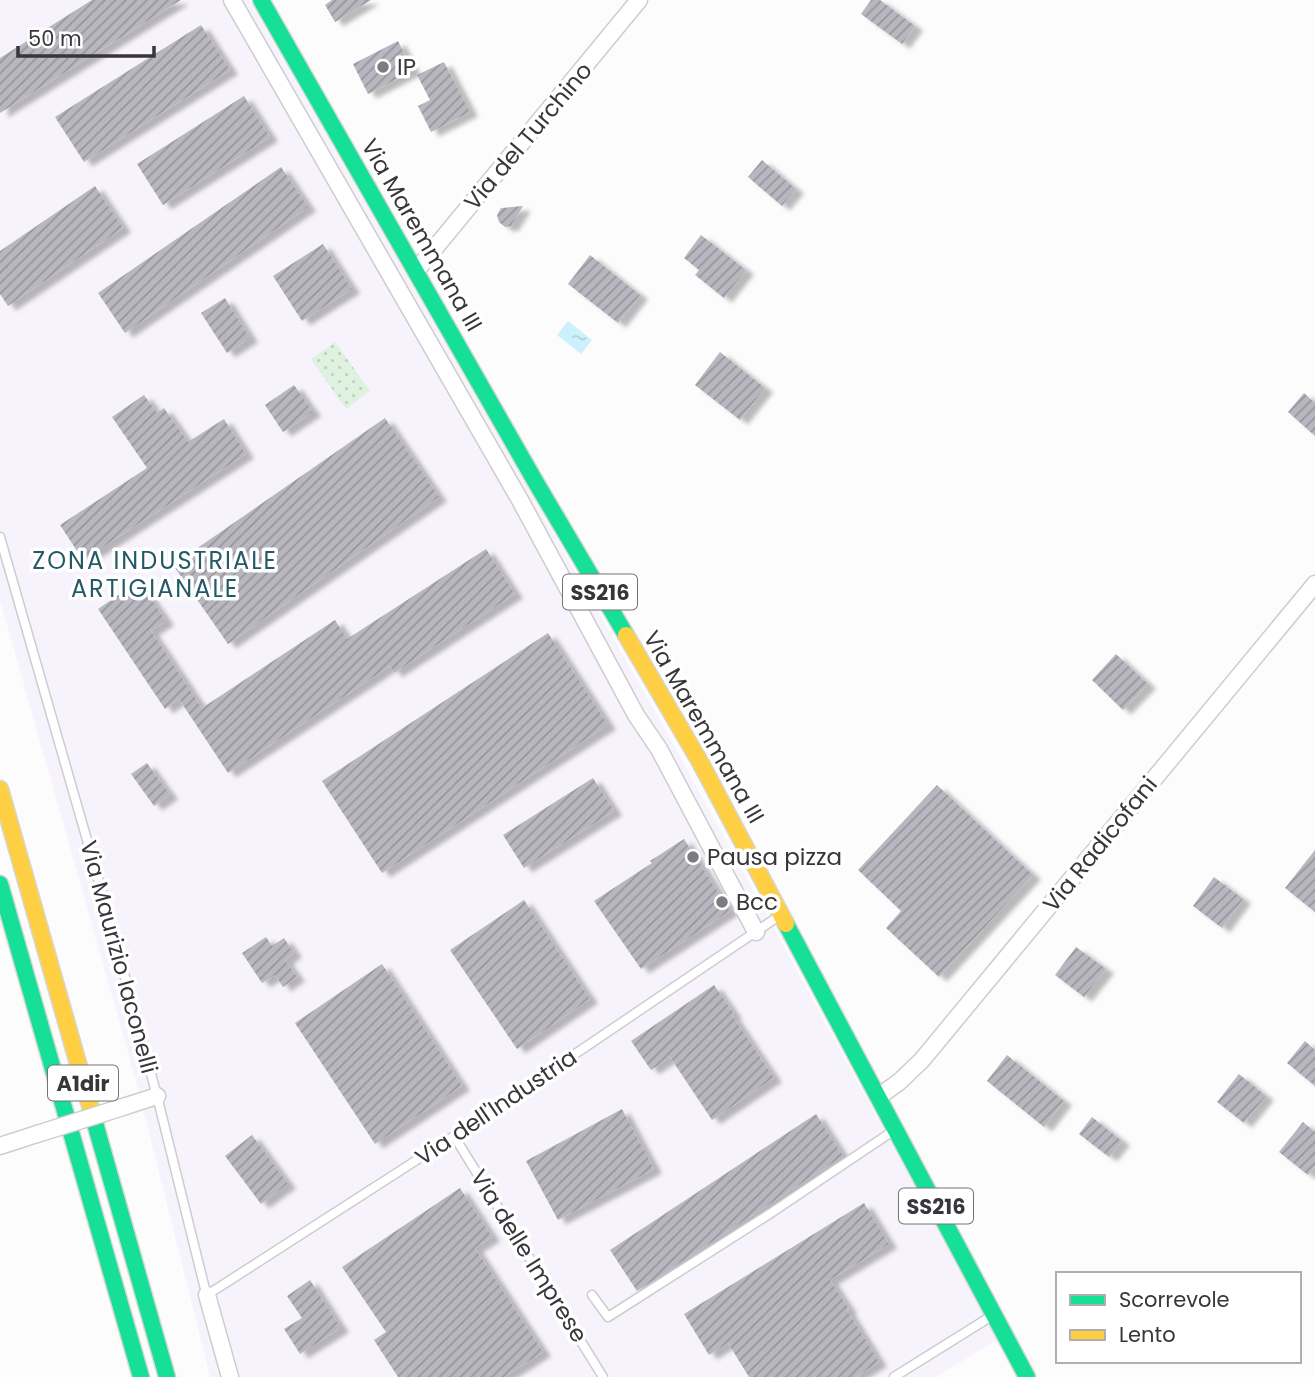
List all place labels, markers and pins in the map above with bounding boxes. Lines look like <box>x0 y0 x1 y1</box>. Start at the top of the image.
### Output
place label: IP <box>397 51 416 83</box>
marker: IP <box>375 59 391 75</box>
place label: Pausa pizza <box>707 841 842 873</box>
marker: Pausa pizza <box>685 849 701 865</box>
place label: Bcc <box>736 886 778 918</box>
marker: Bcc <box>714 894 730 910</box>

